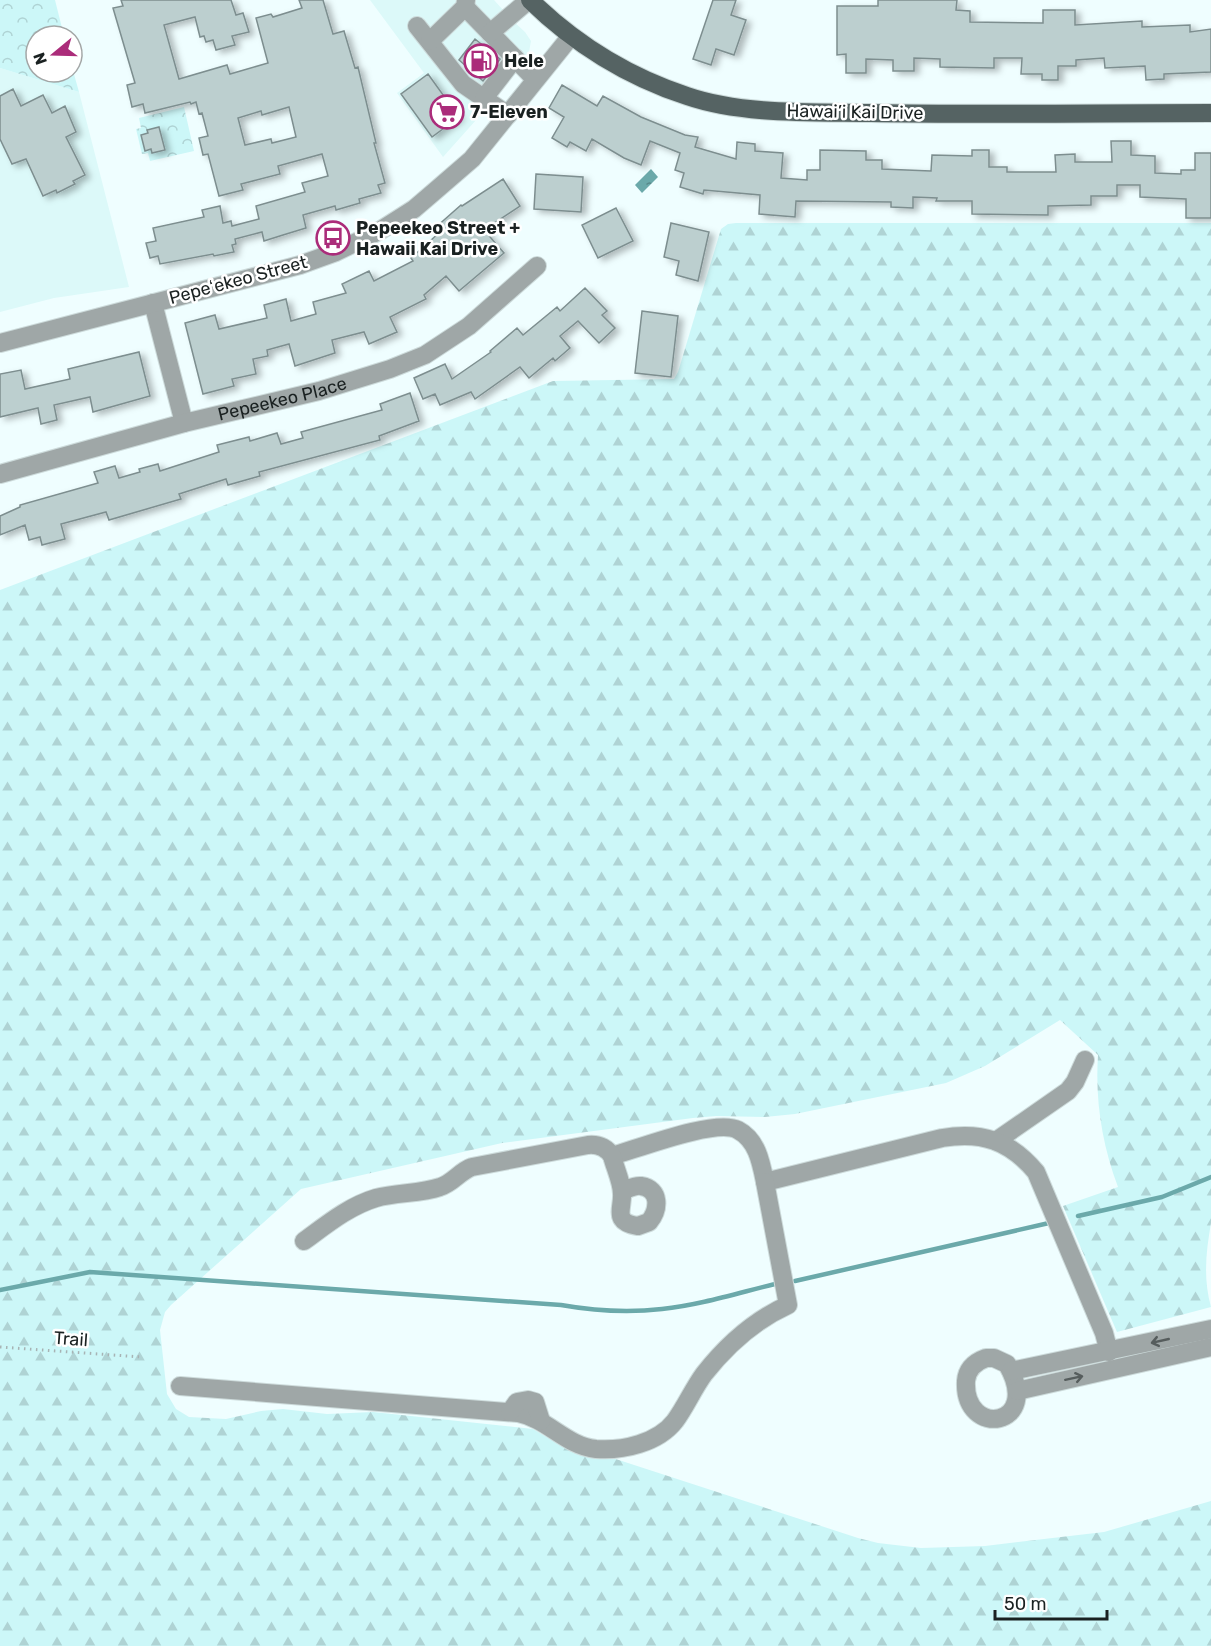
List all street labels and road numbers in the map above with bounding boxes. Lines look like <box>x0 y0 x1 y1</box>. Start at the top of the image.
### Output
street label: Hawai’i Kai Drive <box>786 100 924 124</box>
street label: Pepeʻekeo Street <box>167 251 309 309</box>
street label: Pepeekeo Place <box>216 372 349 426</box>
street label: Trail <box>53 1327 89 1351</box>

